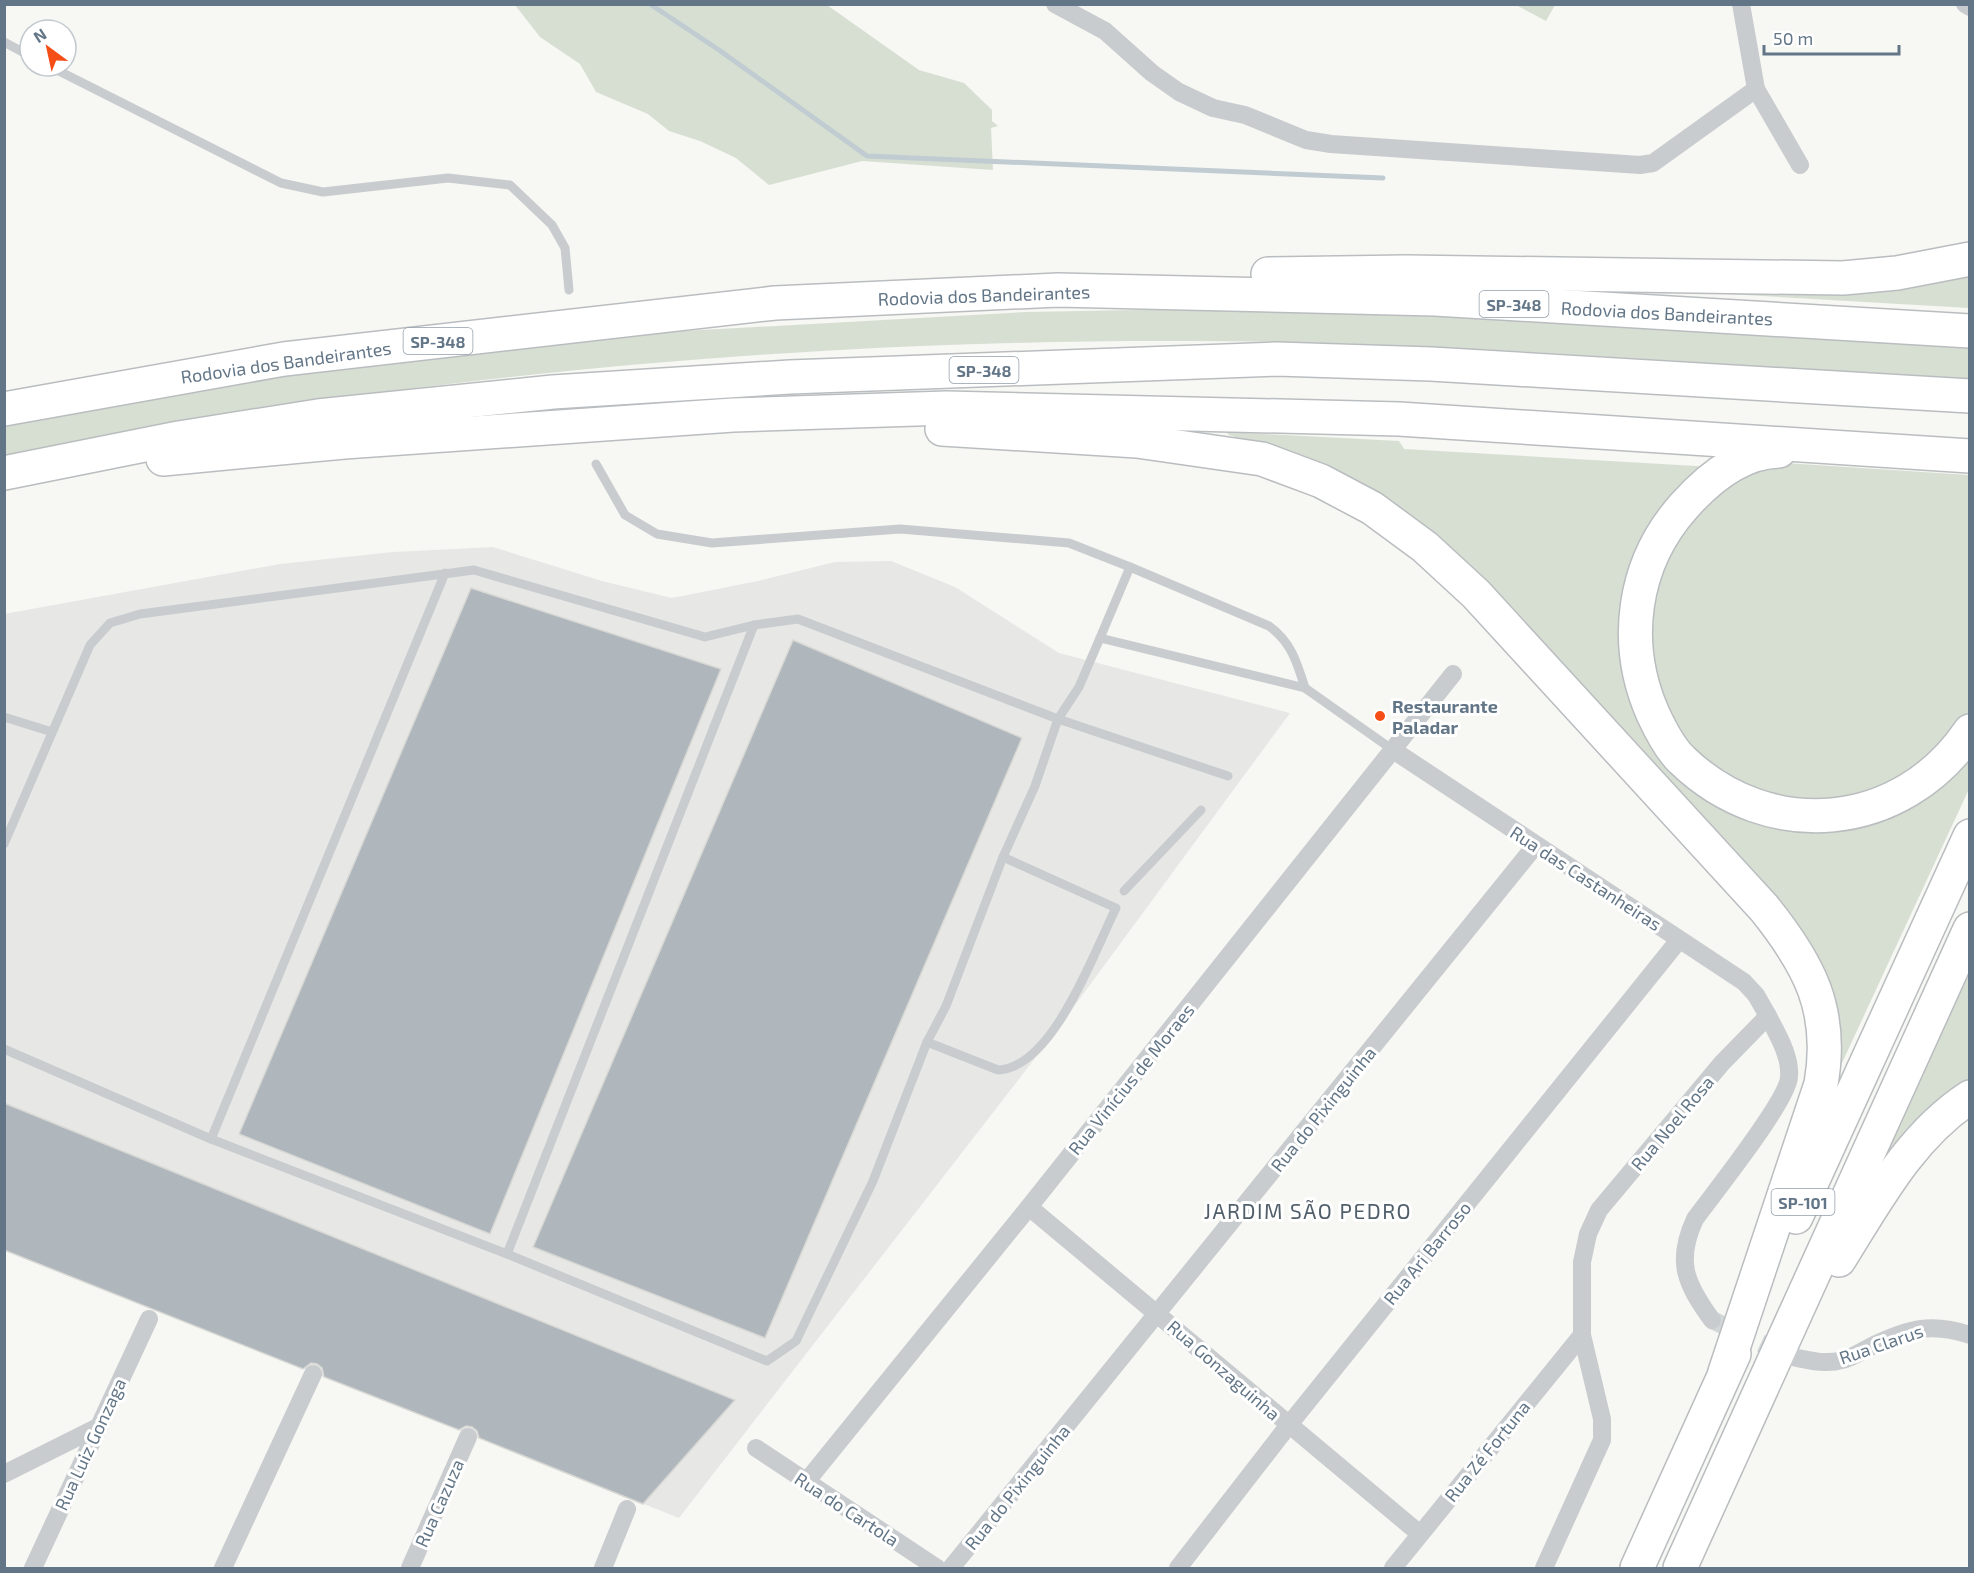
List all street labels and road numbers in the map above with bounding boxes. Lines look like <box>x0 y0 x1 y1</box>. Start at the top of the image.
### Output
street label: Rodovia dos Bandeirantes <box>877 280 1091 310</box>
road number: SP-348 <box>1480 291 1549 317</box>
street label: Rodovia dos Bandeirantes <box>1560 296 1774 330</box>
road number: SP-348 <box>404 328 472 354</box>
street label: Rodovia dos Bandeirantes <box>179 336 393 388</box>
road number: SP-348 <box>950 357 1018 383</box>
street label: Rua das Castanheiras <box>1506 821 1666 935</box>
street label: Rua Vinícius de Moraes <box>1063 999 1199 1159</box>
street label: Rua do Pixinguinha <box>1266 1042 1380 1176</box>
street label: Rua Noel Rosa <box>1626 1071 1718 1175</box>
road number: SP-101 <box>1772 1189 1834 1215</box>
street label: Rua Ari Barroso <box>1379 1197 1475 1309</box>
street label: Rua Gonzaguinha <box>1163 1315 1285 1425</box>
street label: Rua Clarus <box>1836 1319 1926 1369</box>
street label: Rua Luiz Gonzaga <box>50 1374 130 1514</box>
street label: Rua Zé Fortuna <box>1440 1396 1534 1506</box>
street label: Rua do Pixinguinha <box>960 1420 1074 1554</box>
street label: Rua Cazuza <box>410 1456 468 1550</box>
street label: Rua do Cartola <box>791 1467 903 1551</box>

